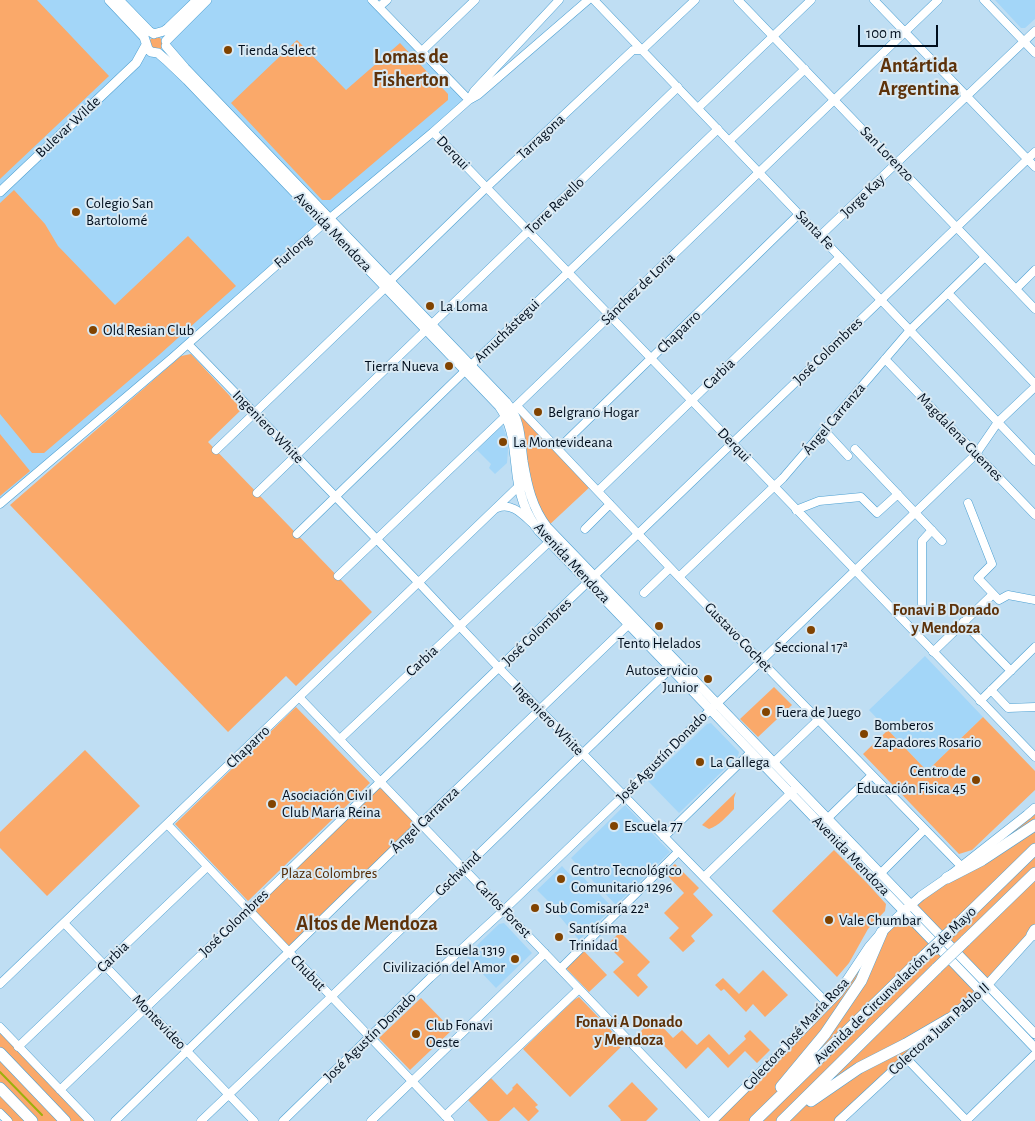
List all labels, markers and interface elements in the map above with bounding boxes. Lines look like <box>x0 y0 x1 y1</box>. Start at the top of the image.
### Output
scale bar <box>860 15 940 47</box>
text: 100 m <box>866 26 901 41</box>
place label: Tienda Select <box>238 41 316 59</box>
marker: Tienda Select <box>222 44 234 56</box>
district label: Lomas de Fisherton <box>373 45 449 92</box>
district label: Antártida Argentina <box>879 54 959 101</box>
street label: Bulevar Wilde <box>32 92 104 162</box>
street label: Tarragona <box>513 110 569 164</box>
street label: San Lorenzo <box>856 123 918 185</box>
street label: Derqui <box>433 132 473 174</box>
street label: Jorge Kay <box>837 171 889 221</box>
street label: Torre Revello <box>522 173 588 239</box>
street label: Avenida Mendoza <box>290 188 376 276</box>
place label: Colegio San Bartolomé <box>86 194 153 229</box>
marker: Colegio San Bartolomé <box>70 206 82 218</box>
street label: Santa Fe <box>792 206 838 254</box>
street label: Furlong <box>270 230 316 272</box>
street label: Sánchez de Loria <box>597 249 679 329</box>
street label: Amuchástegui <box>470 295 544 367</box>
place label: La Loma <box>440 297 488 315</box>
marker: La Loma <box>424 300 436 312</box>
street label: Chaparro <box>653 307 705 357</box>
street label: José Colombres <box>790 314 866 388</box>
place label: Old Resian Club <box>103 321 194 339</box>
marker: Old Resian Club <box>87 324 99 336</box>
street label: Carbia <box>699 354 739 394</box>
place label: Tierra Nueva <box>364 357 439 375</box>
marker: Tierra Nueva <box>443 360 455 372</box>
street label: Ángel Carranza <box>799 379 869 459</box>
street label: Ingeniero White <box>229 387 307 467</box>
street label: Magdalena Guemes <box>913 389 1007 485</box>
place label: Belgrano Hogar <box>548 403 639 421</box>
marker: Belgrano Hogar <box>532 406 544 418</box>
street label: Derqui <box>714 424 754 466</box>
place label: La Montevideana <box>513 433 613 451</box>
marker: La Montevideana <box>497 436 509 448</box>
street label: Avenida Mendoza <box>530 519 614 607</box>
street label: José Colombres <box>499 595 575 669</box>
street label: Gustavo Cochet <box>700 599 776 675</box>
district label: Fonavi B Donado y Mendoza <box>893 600 999 638</box>
marker: Tento Helados <box>653 620 665 632</box>
marker: Seccional 17ª <box>805 624 817 636</box>
place label: Tento Helados <box>617 634 701 652</box>
place label: Seccional 17ª <box>774 638 848 656</box>
street label: Carbia <box>402 642 442 680</box>
place label: Autoservicio Junior <box>626 661 698 696</box>
marker: Autoservicio Junior <box>702 673 714 685</box>
street label: Ingeniero White <box>509 679 587 759</box>
place label: Fuera de Juego <box>776 703 861 721</box>
marker: Fuera de Juego <box>760 706 772 718</box>
street label: José Agustín Donado <box>613 708 711 806</box>
place label: Bomberos Zapadores Rosario <box>874 716 981 751</box>
street label: Chaparro <box>222 722 274 772</box>
marker: Bomberos Zapadores Rosario <box>858 728 870 740</box>
place label: La Gallega <box>710 753 770 771</box>
marker: La Gallega <box>694 756 706 768</box>
place label: Centro de Educación Fisica 45 <box>857 762 966 797</box>
marker: Centro de Educación Fisica 45 <box>970 774 982 786</box>
street label: Ángel Carranza <box>387 783 463 857</box>
place label: Asociación Civil Club María Reina <box>282 786 381 821</box>
marker: Asociación Civil Club María Reina <box>266 798 278 810</box>
street label: Avenida Mendoza <box>808 812 894 900</box>
place label: Escuela 77 <box>624 817 683 835</box>
marker: Escuela 77 <box>608 820 620 832</box>
street label: Gschwind <box>431 848 485 900</box>
place label: Centro Tecnológico Comunitario 1296 <box>571 861 682 896</box>
park label: Plaza Colombres <box>281 864 377 882</box>
marker: Centro Tecnológico Comunitario 1296 <box>555 873 567 885</box>
street label: Carlos Forest <box>471 876 535 942</box>
street label: José Colombres <box>196 886 272 960</box>
place label: Sub Comisaría 22ª <box>545 899 649 917</box>
marker: Sub Comisaría 22ª <box>529 902 541 914</box>
street label: Avenida de Circunvalación 25 de Mayo <box>810 902 980 1068</box>
place label: Vale Chumbar <box>839 911 921 929</box>
district label: Altos de Mendoza <box>296 912 438 936</box>
marker: Vale Chumbar <box>823 914 835 926</box>
place label: Santísima Trinidad <box>569 919 627 954</box>
marker: Santísima Trinidad <box>553 931 565 943</box>
street label: Carbia <box>93 937 133 977</box>
place label: Escuela 1319 Civilización del Amor <box>383 941 505 976</box>
street label: Chubut <box>286 951 330 995</box>
marker: Escuela 1319 Civilización del Amor <box>509 953 521 965</box>
street label: Colectora José María Rosa <box>739 974 853 1094</box>
street label: Colectora Juan Pablo II <box>885 979 993 1079</box>
street label: José Agustín Donado <box>320 988 420 1086</box>
street label: Montevideo <box>128 991 190 1053</box>
district label: Fonavi A Donado y Mendoza <box>575 1012 683 1050</box>
place label: Club Fonavi Oeste <box>426 1016 493 1051</box>
marker: Club Fonavi Oeste <box>410 1028 422 1040</box>

